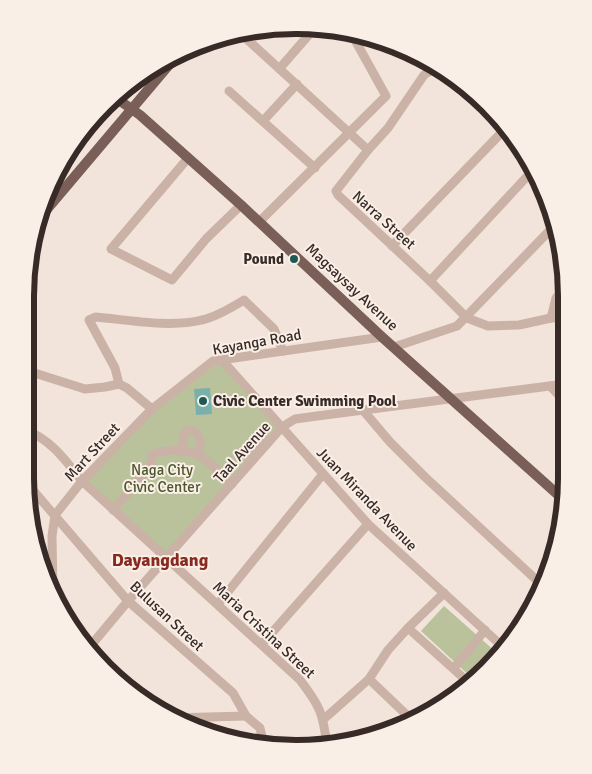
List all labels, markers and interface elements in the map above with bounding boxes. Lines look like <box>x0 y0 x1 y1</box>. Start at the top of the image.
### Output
street label: Narra Street <box>349 187 419 253</box>
street label: Magsaysay Avenue <box>302 240 402 334</box>
place label: Pound <box>243 250 284 268</box>
marker: Pound <box>288 253 300 265</box>
street label: Kayanga Road <box>211 325 303 359</box>
place label: Civic Center Swimming Pool <box>213 392 397 410</box>
marker: Civic Center Swimming Pool <box>197 395 209 407</box>
street label: Taal Avenue <box>210 418 274 486</box>
street label: Mart Street <box>60 419 124 485</box>
street label: Juan Miranda Avenue <box>313 443 421 555</box>
park label: Naga City Civic Center <box>124 461 201 496</box>
district label: Dayangdang <box>112 549 209 571</box>
street label: Bulusan Street <box>126 577 208 655</box>
street label: Maria Cristina Street <box>209 578 319 682</box>

